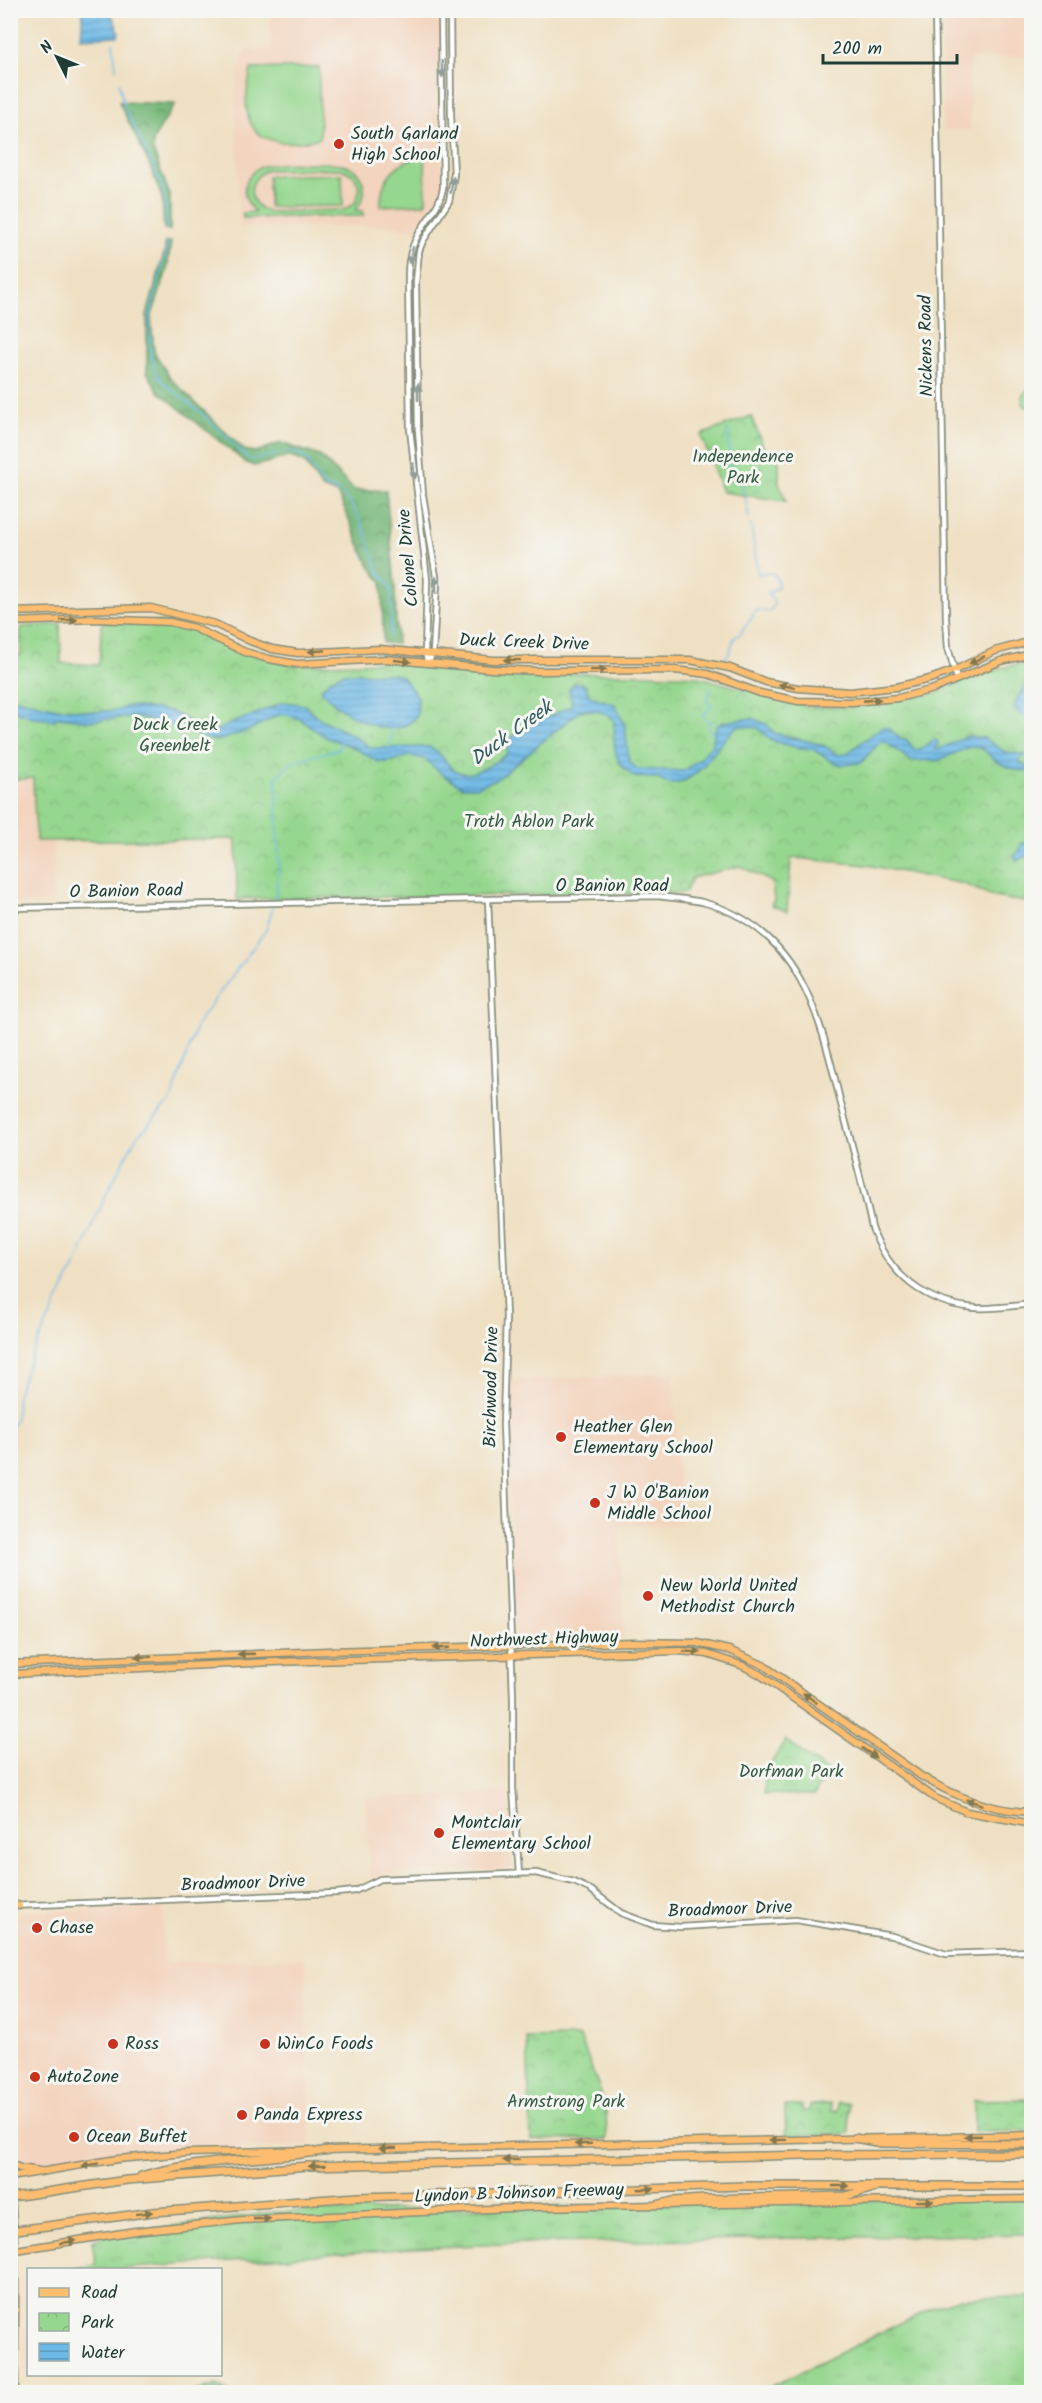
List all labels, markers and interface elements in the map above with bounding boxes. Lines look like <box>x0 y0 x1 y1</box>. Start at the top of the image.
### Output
north arrow <box>27 27 87 87</box>
scale bar <box>823 27 956 65</box>
text: 200 m <box>832 35 882 64</box>
text: N <box>35 36 60 60</box>
one-way arrow <box>437 59 447 78</box>
place label: South Garland High School <box>351 120 459 170</box>
marker: South Garland High School <box>332 137 346 151</box>
one-way arrow <box>448 175 457 194</box>
one-way arrow <box>405 246 415 265</box>
street label: Nickens Road <box>912 294 942 397</box>
one-way arrow <box>413 382 423 401</box>
park label: Independence Park <box>692 443 794 493</box>
one-way arrow <box>409 461 419 480</box>
street label: Colonel Drive <box>390 508 428 608</box>
one-way arrow <box>432 576 441 595</box>
one-way arrow <box>59 615 78 625</box>
street label: Duck Creek Drive <box>458 626 590 660</box>
one-way arrow <box>308 646 327 656</box>
one-way arrow <box>502 655 521 665</box>
one-way arrow <box>394 656 413 666</box>
one-way arrow <box>968 656 985 665</box>
one-way arrow <box>588 665 607 675</box>
one-way arrow <box>777 681 796 690</box>
water label: Duck Creek <box>464 692 562 775</box>
one-way arrow <box>862 695 881 705</box>
park label: Duck Creek Greenbelt <box>132 711 218 761</box>
park label: Troth Ablon Park <box>464 808 595 837</box>
street label: O Banion Road <box>555 872 670 901</box>
street label: O Banion Road <box>69 876 184 907</box>
street label: Birchwood Drive <box>476 1326 508 1448</box>
place label: Heather Glen Elementary School <box>573 1413 714 1463</box>
marker: Heather Glen Elementary School <box>554 1430 568 1444</box>
place label: J W O'Banion Middle School <box>607 1479 712 1529</box>
marker: J W O'Banion Middle School <box>588 1496 602 1510</box>
place label: New World United Methodist Church <box>660 1572 798 1622</box>
marker: New World United Methodist Church <box>641 1589 655 1603</box>
street label: Northwest Highway <box>469 1623 619 1657</box>
one-way arrow <box>431 1643 450 1653</box>
one-way arrow <box>683 1647 702 1657</box>
one-way arrow <box>236 1650 255 1659</box>
one-way arrow <box>133 1653 152 1662</box>
one-way arrow <box>802 1692 818 1704</box>
one-way arrow <box>860 1747 876 1759</box>
park label: Dorfman Park <box>739 1758 844 1787</box>
one-way arrow <box>965 1797 983 1806</box>
place label: Montclair Elementary School <box>451 1809 592 1859</box>
marker: Montclair Elementary School <box>432 1826 446 1840</box>
street label: Broadmoor Drive <box>180 1867 306 1901</box>
street label: Broadmoor Drive <box>667 1893 793 1927</box>
place label: Chase <box>49 1914 94 1943</box>
marker: Chase <box>30 1921 44 1935</box>
place label: Ross <box>125 2030 159 2059</box>
place label: WinCo Foods <box>277 2030 374 2059</box>
marker: Ross <box>106 2037 120 2051</box>
marker: WinCo Foods <box>258 2037 272 2051</box>
place label: AutoZone <box>47 2063 119 2092</box>
marker: AutoZone <box>28 2070 42 2084</box>
park label: Armstrong Park <box>507 2088 626 2117</box>
place label: Panda Express <box>254 2101 363 2130</box>
marker: Panda Express <box>235 2108 249 2122</box>
place label: Ocean Buffet <box>86 2123 188 2152</box>
marker: Ocean Buffet <box>67 2130 81 2144</box>
one-way arrow <box>964 2131 983 2140</box>
one-way arrow <box>769 2135 788 2144</box>
one-way arrow <box>574 2139 593 2149</box>
one-way arrow <box>379 2144 398 2153</box>
one-way arrow <box>502 2156 521 2165</box>
one-way arrow <box>80 2160 99 2169</box>
one-way arrow <box>307 2161 326 2171</box>
street label: Lyndon B Johnson Freeway <box>414 2176 625 2212</box>
one-way arrow <box>832 2181 851 2191</box>
one-way arrow <box>637 2184 656 2194</box>
one-way arrow <box>915 2196 934 2205</box>
one-way arrow <box>135 2208 154 2218</box>
one-way arrow <box>252 2215 271 2224</box>
one-way arrow <box>59 2237 78 2246</box>
legend <box>27 2268 222 2376</box>
text: Road <box>81 2279 118 2308</box>
text: Park <box>81 2309 114 2338</box>
text: Water <box>81 2339 126 2368</box>

